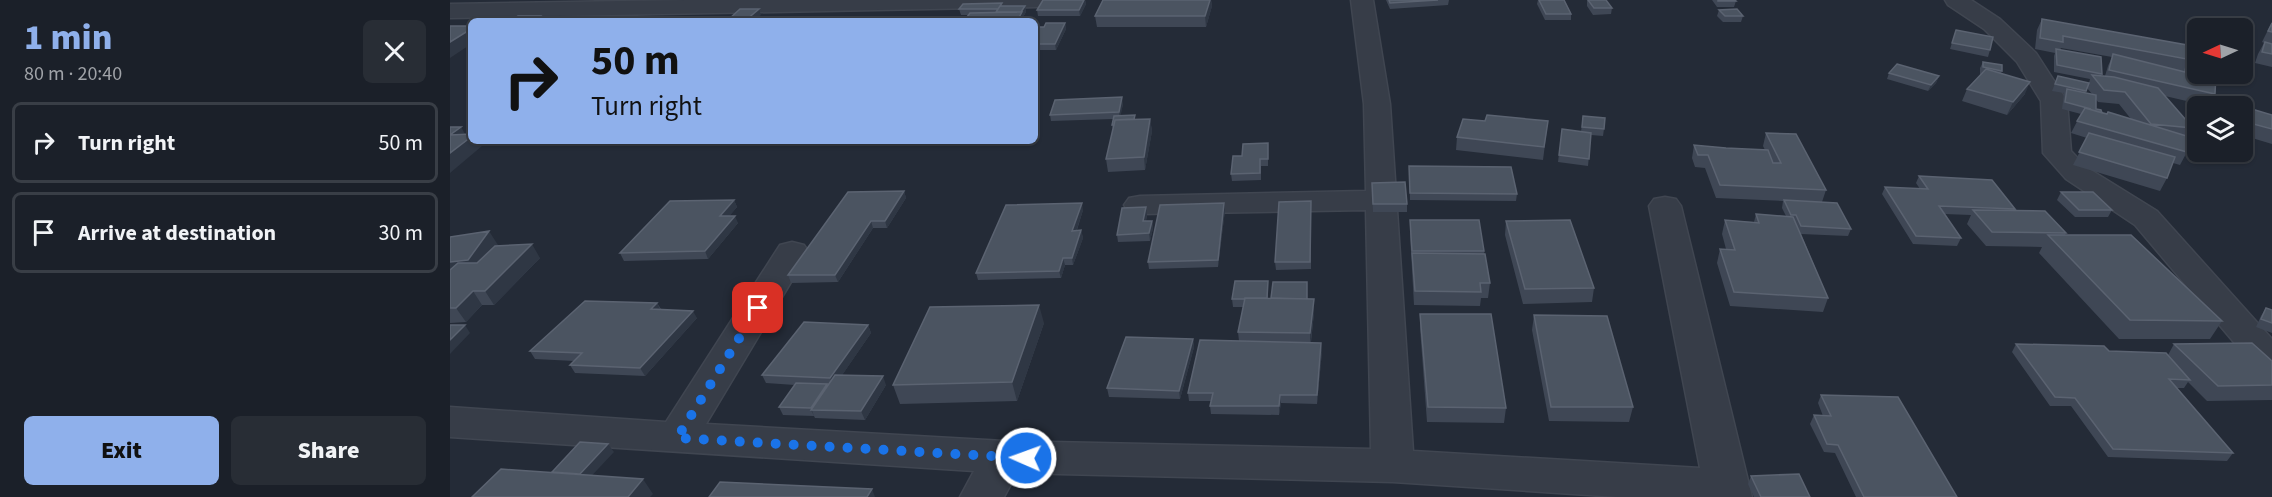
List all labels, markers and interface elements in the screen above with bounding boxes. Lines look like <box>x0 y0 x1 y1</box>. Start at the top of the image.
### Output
text: 1 min <box>24 12 112 63</box>
north arrow <box>2187 18 2253 84</box>
map controls <box>2187 18 2253 162</box>
button: close <box>363 20 426 83</box>
text: 50 m <box>591 31 680 91</box>
icon: right <box>492 42 570 120</box>
text: 80 m · 20:40 <box>24 60 122 88</box>
text: Turn right <box>591 87 702 126</box>
button: layers <box>2187 96 2253 162</box>
icon: right <box>27 126 60 159</box>
text: Turn right <box>78 127 175 159</box>
text: 50 m <box>378 127 423 159</box>
icon: arrive <box>27 216 60 249</box>
text: Arrive at destination <box>78 217 276 249</box>
text: 30 m <box>378 217 423 249</box>
pin <box>732 282 783 333</box>
icon: arrive <box>741 291 774 324</box>
button: Exit <box>24 416 219 485</box>
button: Share <box>231 416 426 485</box>
position arrow <box>994 426 1058 490</box>

